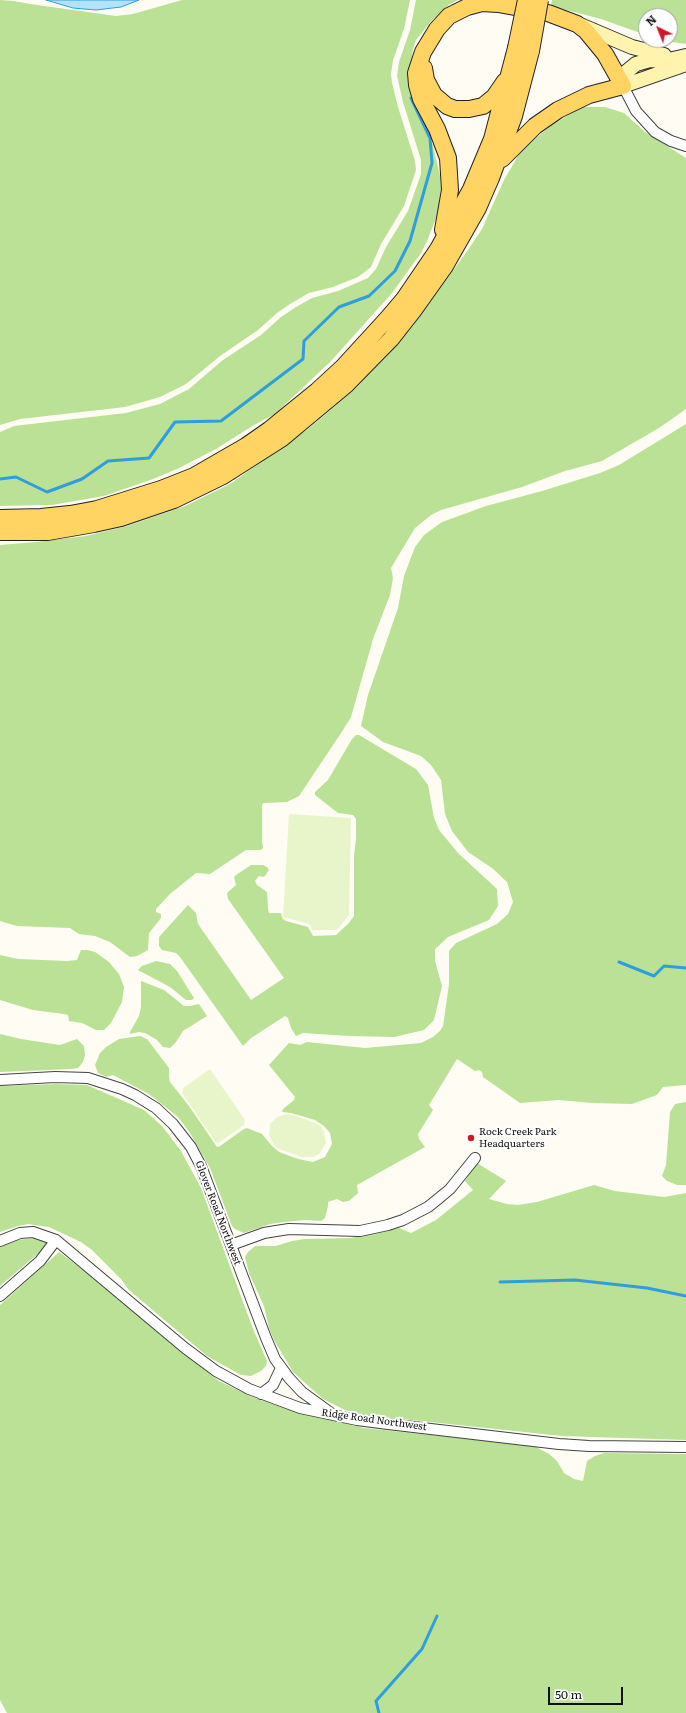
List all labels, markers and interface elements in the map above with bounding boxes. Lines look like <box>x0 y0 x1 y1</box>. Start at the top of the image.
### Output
north arrow <box>638 8 678 48</box>
text: N <box>642 11 659 29</box>
place label: Rock Creek Park Headquarters <box>479 1126 557 1150</box>
marker: Rock Creek Park Headquarters <box>466 1133 476 1143</box>
street label: Glover Road Northwest <box>193 1159 243 1267</box>
street label: Ridge Road Northwest <box>321 1407 427 1433</box>
scale bar <box>550 1679 625 1705</box>
text: 50 m <box>555 1685 582 1703</box>

